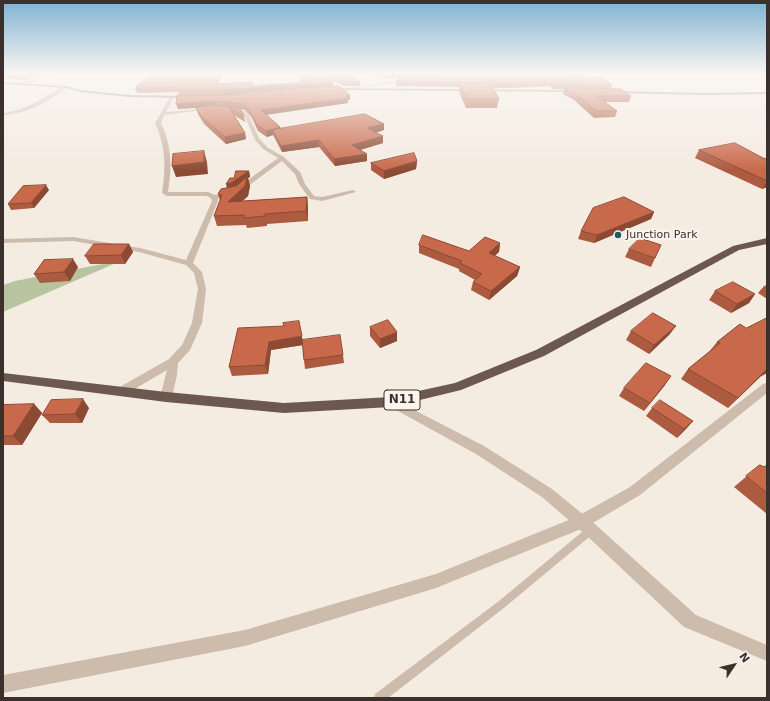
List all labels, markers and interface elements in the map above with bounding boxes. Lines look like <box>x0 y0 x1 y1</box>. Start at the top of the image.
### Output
place label: Junction Park <box>626 228 698 242</box>
marker: Junction Park <box>613 230 623 240</box>
road number: N11 <box>384 390 420 410</box>
north arrow <box>714 645 754 685</box>
text: N <box>736 650 752 665</box>

